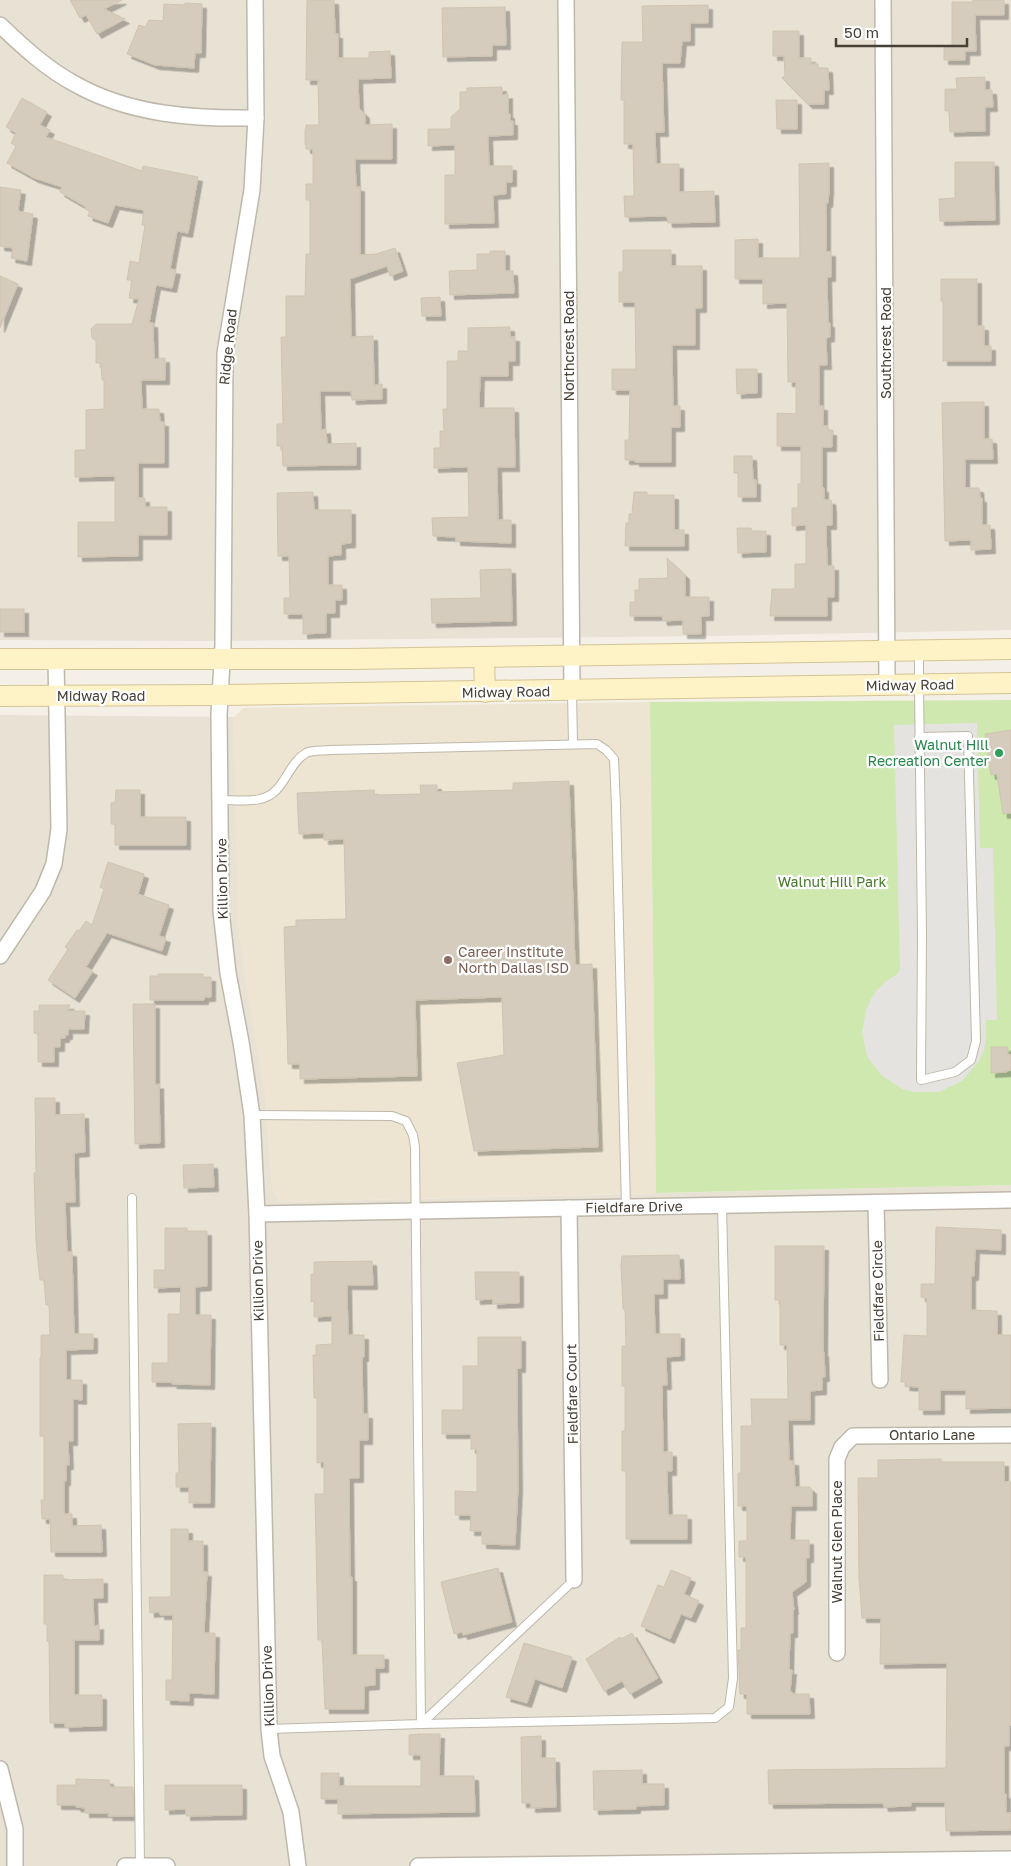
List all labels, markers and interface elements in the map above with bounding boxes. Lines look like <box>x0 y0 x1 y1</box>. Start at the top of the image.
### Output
scale bar <box>836 15 967 47</box>
text: 50 m <box>844 23 879 41</box>
street label: Southcrest Road <box>877 287 894 399</box>
street label: Northcrest Road <box>560 291 577 401</box>
street label: Ridge Road <box>215 308 240 386</box>
street label: Midway Road <box>865 675 955 694</box>
street label: Midway Road <box>461 682 551 701</box>
street label: Midway Road <box>57 687 145 704</box>
place label: Walnut Hill Recreation Center <box>868 736 990 769</box>
marker: Walnut Hill Recreation Center <box>993 747 1005 759</box>
street label: Killion Drive <box>212 838 231 920</box>
park label: Walnut Hill Park <box>778 873 886 890</box>
place label: Career Institute North Dallas ISD <box>458 943 569 976</box>
marker: Career Institute North Dallas ISD <box>442 954 454 966</box>
street label: Fieldfare Drive <box>585 1197 683 1216</box>
street label: Killion Drive <box>248 1240 267 1322</box>
street label: Fieldfare Circle <box>868 1240 887 1342</box>
street label: Fieldfare Court <box>562 1344 581 1444</box>
street label: Ontario Lane <box>889 1426 975 1443</box>
street label: Walnut Glen Place <box>828 1480 845 1604</box>
street label: Killion Drive <box>258 1645 277 1727</box>

